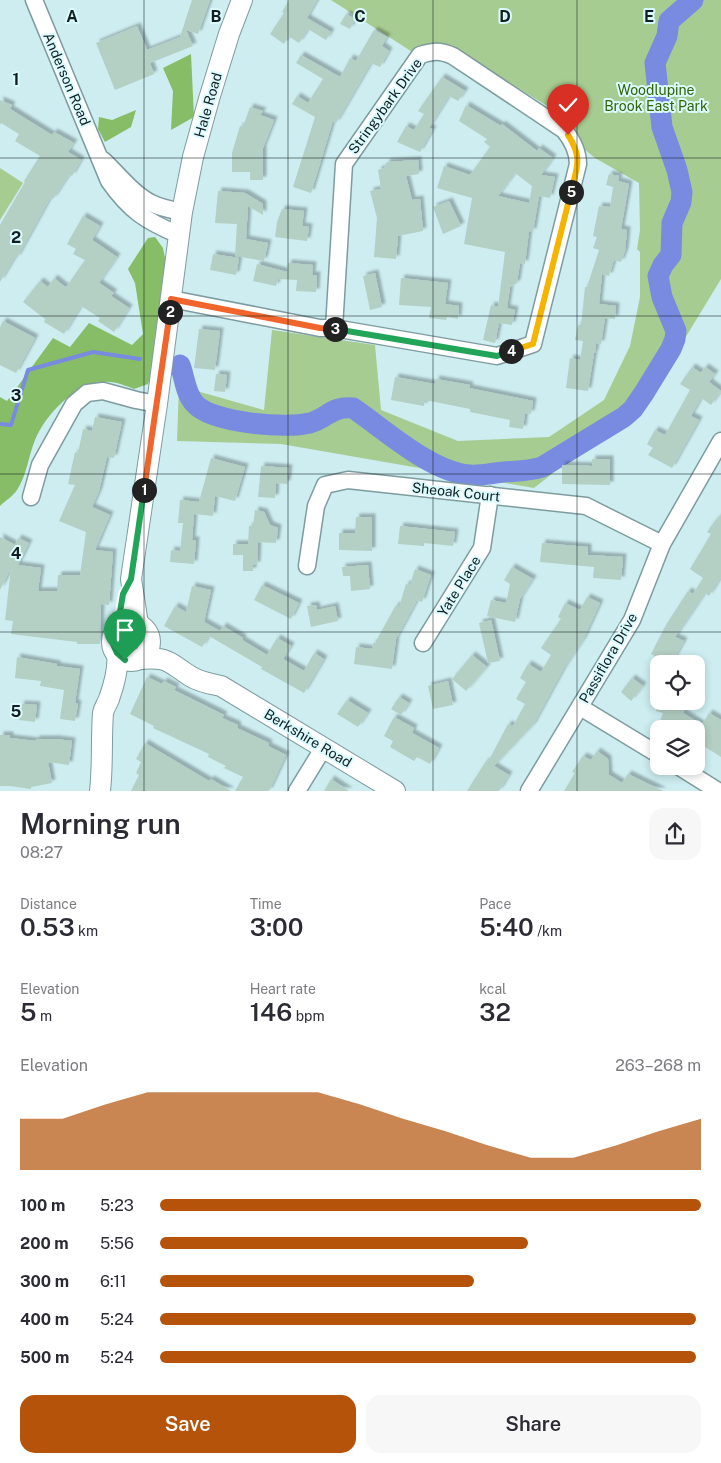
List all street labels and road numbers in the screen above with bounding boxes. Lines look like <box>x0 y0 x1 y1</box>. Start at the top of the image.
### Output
street label: Anderson Road <box>40 30 94 128</box>
street label: Stringybark Drive <box>345 55 425 157</box>
street label: Hale Road <box>191 71 225 139</box>
street label: Sheoak Court <box>411 479 501 505</box>
street label: Yate Place <box>434 553 484 619</box>
street label: Passiflora Drive <box>576 610 640 706</box>
street label: Berkshire Road <box>261 706 355 770</box>

